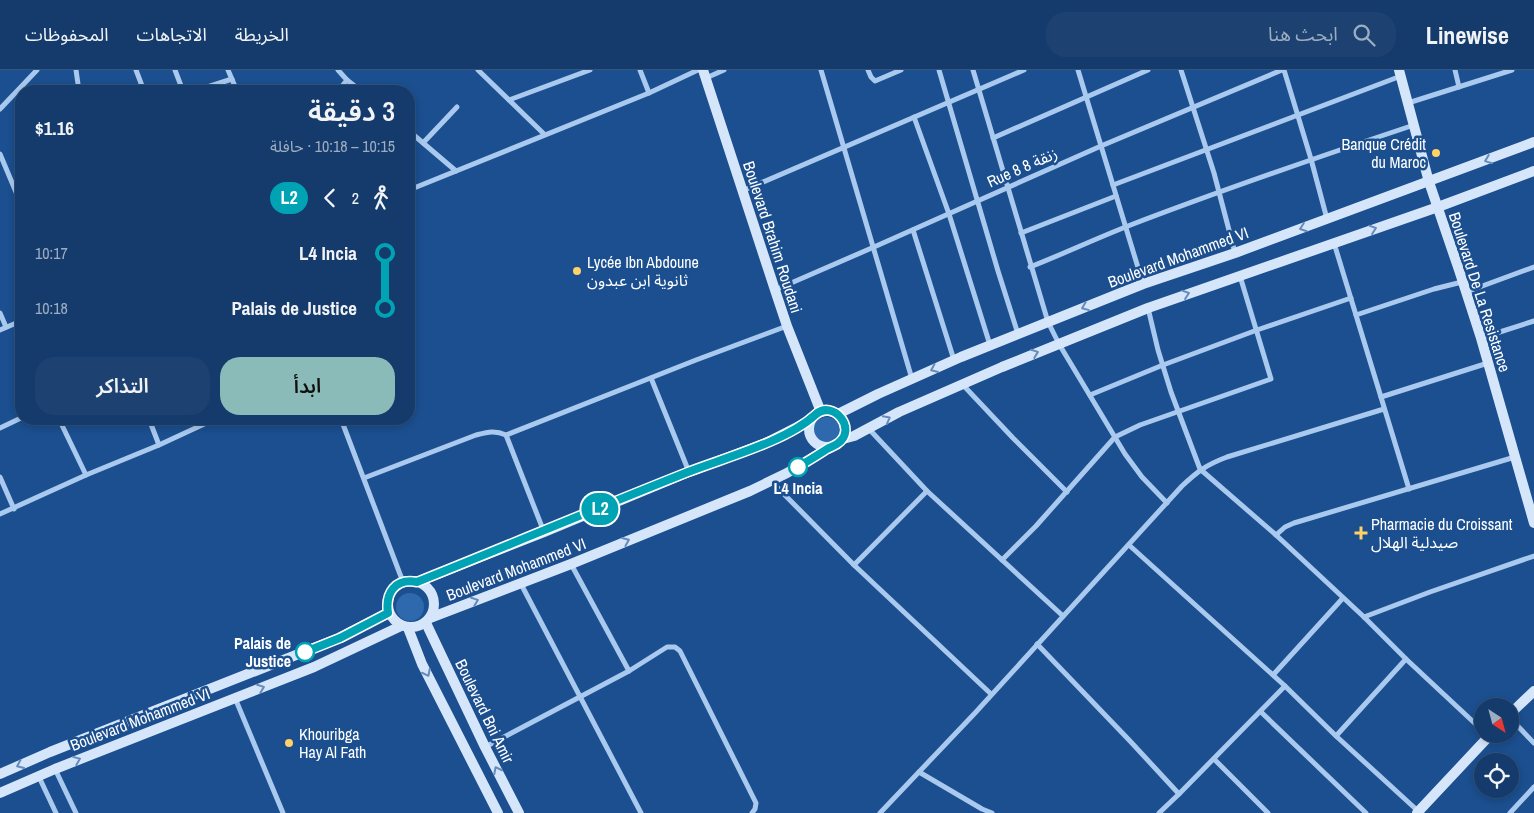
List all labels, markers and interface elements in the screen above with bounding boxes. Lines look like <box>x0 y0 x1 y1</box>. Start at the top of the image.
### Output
search box <box>1046 12 1396 57</box>
text: Linewise <box>1426 19 1509 51</box>
text: ابحث هنا <box>1268 21 1338 47</box>
icon: search <box>1350 21 1378 49</box>
text: المحفوظات <box>25 22 109 47</box>
text: الاتجاهات <box>137 22 207 47</box>
text: الخريطة <box>235 22 289 47</box>
text: 3 دقيقة <box>308 92 395 130</box>
text: $1.16 <box>35 115 74 141</box>
place label: Banque Crédit du Maroc <box>1341 133 1426 173</box>
text: 10:15 – 10:18 · حافلة <box>270 135 395 157</box>
street label: Rue 8 8 زنقة <box>983 142 1061 192</box>
marker: Banque Crédit du Maroc <box>1430 147 1442 159</box>
one-way arrow <box>1485 154 1493 164</box>
street label: Boulevard Brahim Roudani <box>738 158 808 316</box>
icon: back <box>316 184 344 212</box>
icon: walk <box>367 184 395 212</box>
text: L2 <box>280 185 298 210</box>
text: 2 <box>352 187 359 209</box>
street label: Boulevard De La Resistance <box>1444 209 1516 375</box>
street label: Boulevard Mohammed VI <box>1105 221 1251 293</box>
one-way arrow <box>1299 222 1308 232</box>
one-way arrow <box>1368 225 1377 235</box>
text: L4 Incia <box>299 240 357 266</box>
text: 10:17 <box>35 242 68 264</box>
place label: Lycée Ibn Abdoune ثانوية ابن عبدون <box>587 251 699 291</box>
marker: Lycée Ibn Abdoune ثانوية ابن عبدون <box>571 265 583 277</box>
one-way arrow <box>1182 290 1190 300</box>
text: Palais de Justice <box>231 295 357 321</box>
text: 10:18 <box>35 297 68 319</box>
one-way arrow <box>1081 301 1089 311</box>
one-way arrow <box>1030 349 1039 359</box>
button: التذاكر <box>35 357 210 415</box>
button: ابدأ <box>220 357 395 415</box>
one-way arrow <box>930 362 939 373</box>
one-way arrow <box>881 415 890 425</box>
marker: L4 Incia <box>788 457 808 477</box>
place label: L4 Incia <box>774 477 823 499</box>
line badge: L2 <box>578 493 622 525</box>
text: L2 <box>591 496 609 521</box>
place label: Pharmacie du Croissant صيدلية الهلال <box>1371 513 1513 553</box>
marker: Pharmacie du Croissant صيدلية الهلال <box>1355 527 1367 539</box>
street label: Boulevard Mohammed VI <box>443 532 589 606</box>
one-way arrow <box>621 536 630 547</box>
one-way arrow <box>471 597 479 607</box>
place label: Palais de Justice <box>234 632 291 672</box>
marker: Palais de Justice <box>295 642 315 662</box>
street label: Boulevard Bni Amir <box>450 655 520 767</box>
one-way arrow <box>421 668 431 677</box>
street label: Boulevard Mohammed VI <box>67 682 213 756</box>
one-way arrow <box>256 684 265 694</box>
north arrow <box>1474 698 1519 742</box>
map controls <box>1474 698 1519 798</box>
place label: Khouribga Hay Al Fath <box>299 723 366 763</box>
marker: Khouribga Hay Al Fath <box>283 737 295 749</box>
button: locate <box>1474 753 1519 798</box>
one-way arrow <box>72 756 81 767</box>
one-way arrow <box>16 759 25 770</box>
one-way arrow <box>493 766 503 775</box>

